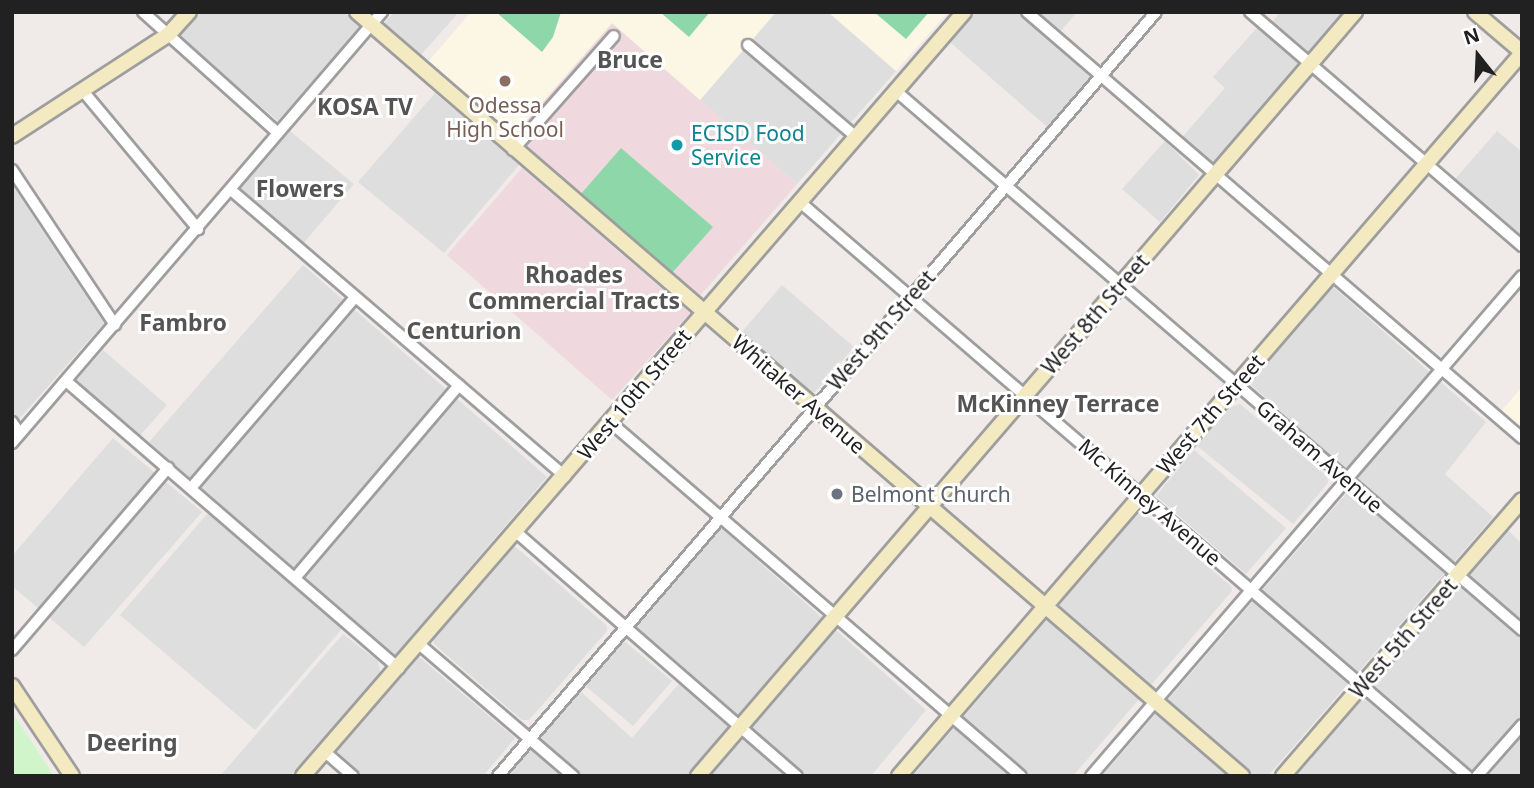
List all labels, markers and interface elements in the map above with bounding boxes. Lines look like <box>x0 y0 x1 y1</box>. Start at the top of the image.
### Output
north arrow <box>1443 21 1513 91</box>
text: N <box>1460 21 1483 51</box>
district label: Bruce <box>597 45 663 73</box>
marker: Odessa High School <box>497 73 513 89</box>
district label: KOSA TV <box>317 92 413 120</box>
place label: Odessa High School <box>446 92 564 142</box>
place label: ECISD Food Service <box>691 120 805 170</box>
marker: ECISD Food Service <box>669 137 685 153</box>
district label: Flowers <box>256 174 344 202</box>
street label: West 8th Street <box>1036 249 1154 379</box>
district label: Rhoades Commercial Tracts <box>468 260 680 314</box>
street label: West 9th Street <box>822 265 940 395</box>
district label: Fambro <box>139 308 227 336</box>
district label: Centurion <box>407 316 521 344</box>
street label: West 10th Street <box>572 324 696 464</box>
street label: Whitaker Avenue <box>727 329 871 459</box>
street label: West 7th Street <box>1151 349 1269 479</box>
district label: McKinney Terrace <box>957 389 1159 417</box>
street label: Graham Avenue <box>1252 394 1388 518</box>
street label: Mc Kinney Avenue <box>1074 433 1226 571</box>
place label: Belmont Church <box>851 481 1011 507</box>
marker: Belmont Church <box>829 486 845 502</box>
street label: West 5th Street <box>1344 573 1462 703</box>
district label: Deering <box>87 728 177 756</box>

